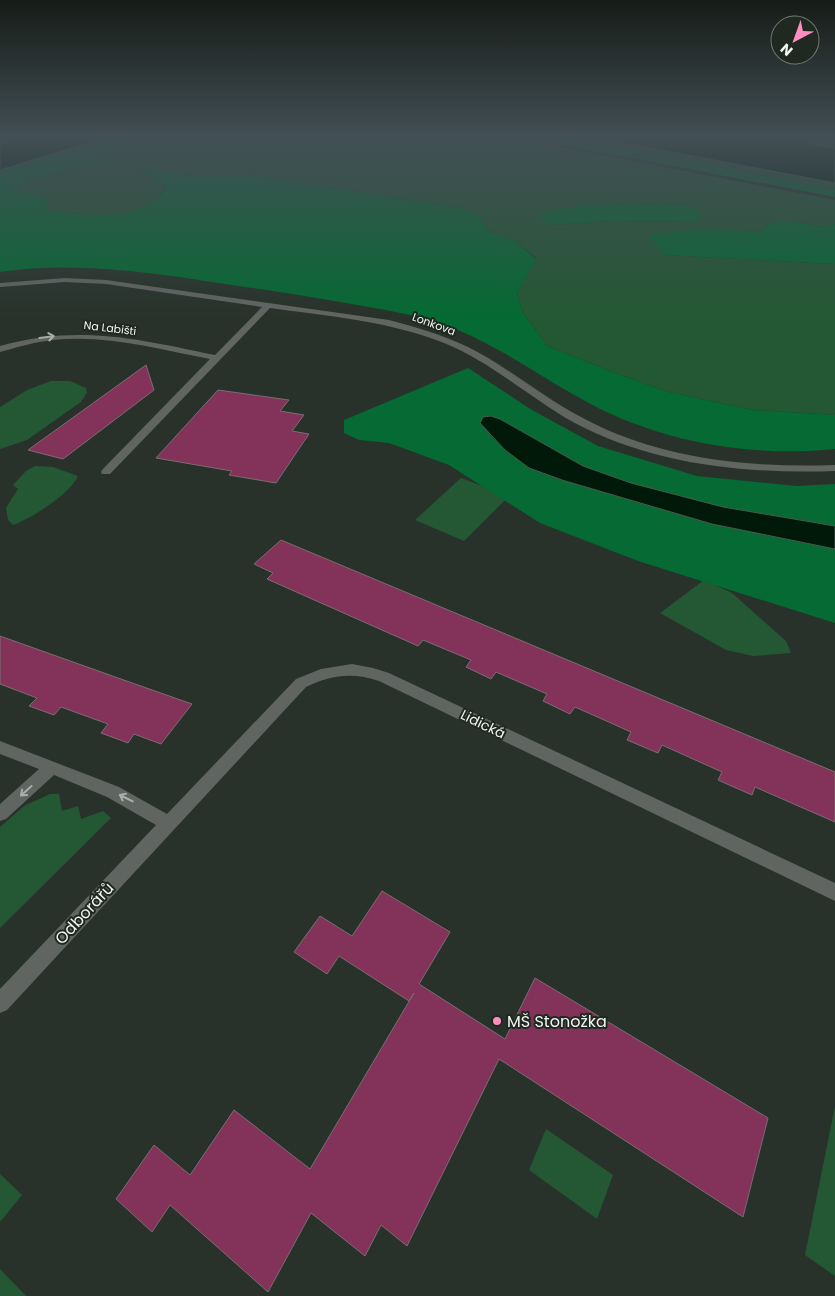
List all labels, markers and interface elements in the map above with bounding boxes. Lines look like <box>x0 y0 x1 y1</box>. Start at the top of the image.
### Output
north arrow <box>770 15 820 65</box>
text: N <box>776 39 797 61</box>
street label: Lonkova <box>410 309 458 339</box>
street label: Na Labišti <box>83 317 138 339</box>
one-way arrow <box>39 332 55 342</box>
street label: Lidická <box>457 705 509 743</box>
one-way arrow <box>20 785 33 796</box>
one-way arrow <box>119 793 134 802</box>
street label: Odborářů <box>50 877 119 950</box>
place label: MŠ Stonožka <box>507 1010 607 1033</box>
marker: MŠ Stonožka <box>491 1015 503 1027</box>

